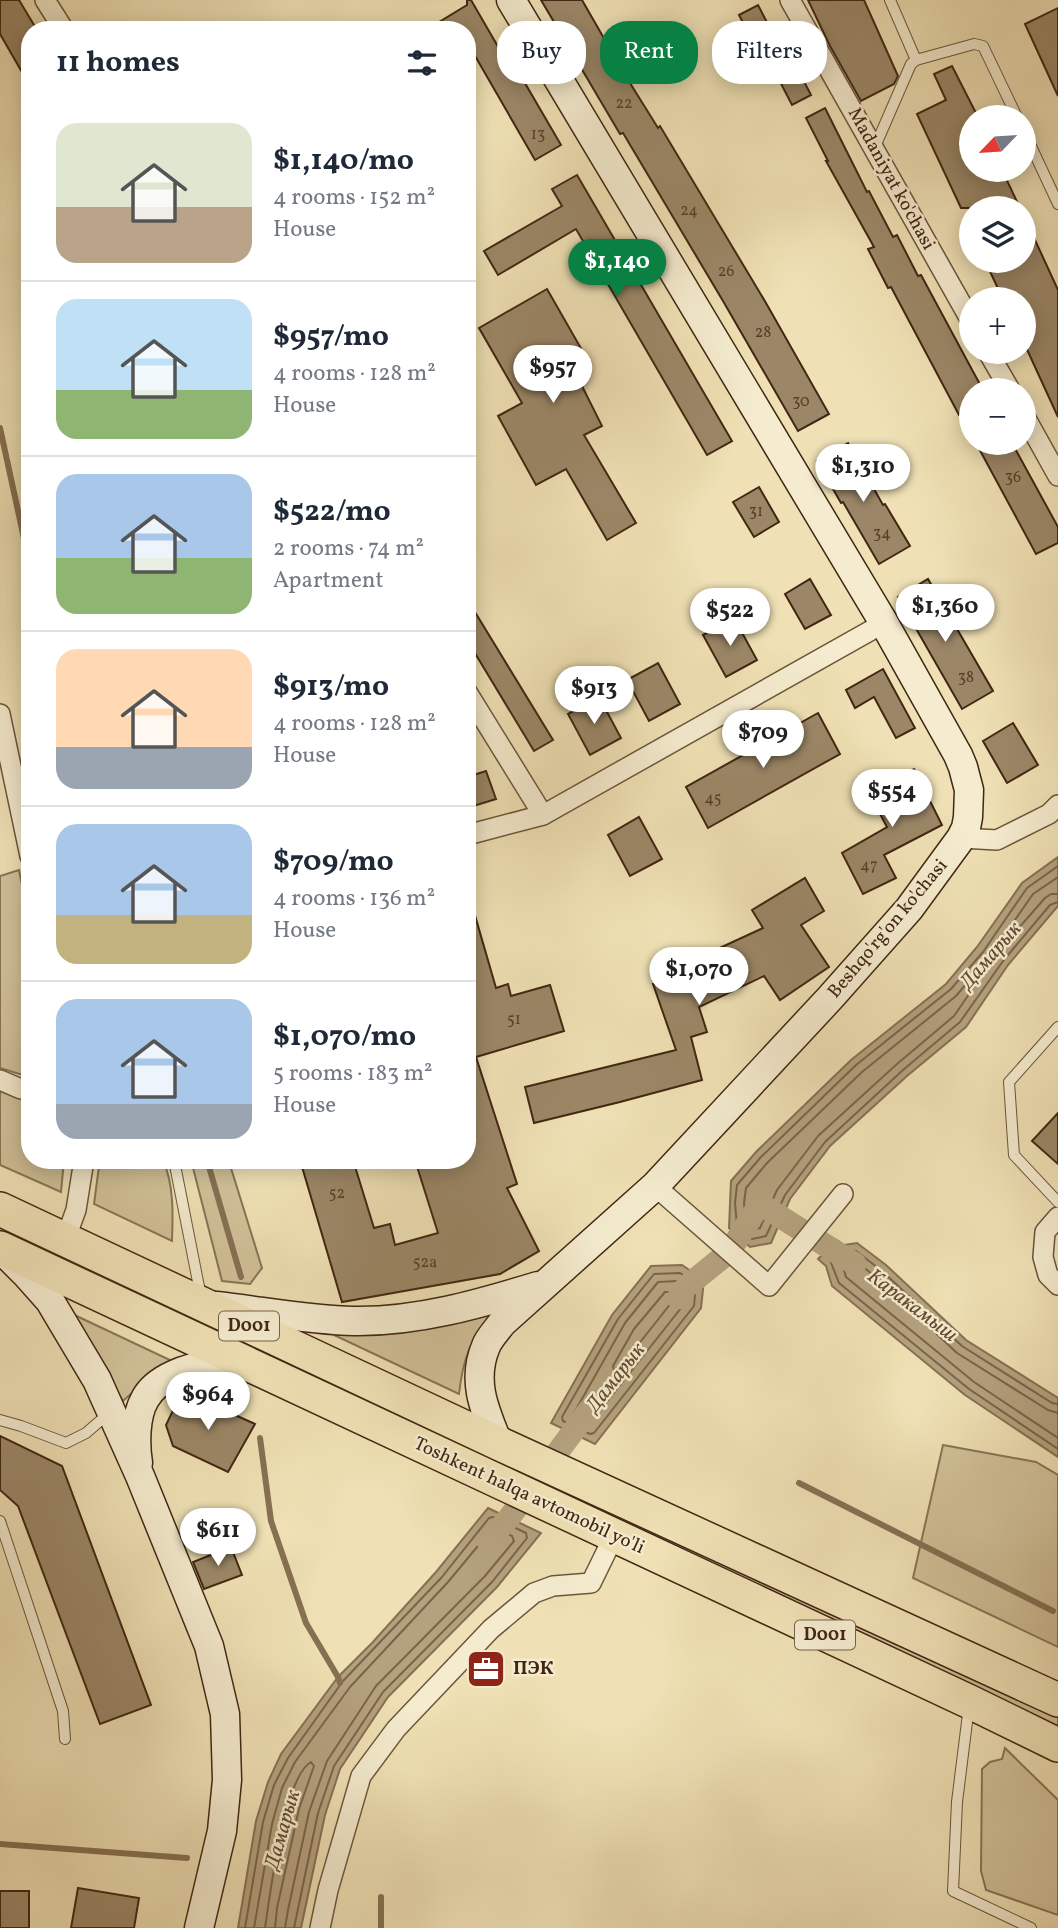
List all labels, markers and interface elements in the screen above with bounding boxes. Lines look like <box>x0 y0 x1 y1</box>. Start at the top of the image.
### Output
chip: Buy <box>497 21 586 84</box>
chip: Rent <box>600 21 698 84</box>
chip: Filters <box>712 21 827 84</box>
text: 11 homes <box>56 42 180 84</box>
icon: filters <box>403 44 441 82</box>
house number: 22 <box>615 93 633 115</box>
street label: Madaniyat ko'chasi <box>841 103 941 255</box>
north arrow <box>959 105 1036 182</box>
map controls <box>959 105 1036 455</box>
house number: 13 <box>531 124 545 146</box>
text: $1,140/mo <box>273 140 414 182</box>
icon: home <box>112 151 196 235</box>
text: 4 rooms · 152 m² <box>273 182 435 214</box>
button: layers <box>959 196 1036 273</box>
house number: 24 <box>680 200 698 222</box>
text: House <box>273 214 336 246</box>
pin: $1,140 <box>560 240 674 299</box>
text: $1,140 <box>584 246 650 278</box>
house number: 26 <box>718 261 734 283</box>
button: + <box>959 287 1036 364</box>
text: $957/mo <box>273 316 389 358</box>
house number: 28 <box>755 322 771 344</box>
icon: home <box>112 327 196 411</box>
pin: $957 <box>512 346 594 405</box>
text: $957 <box>529 352 577 384</box>
text: 4 rooms · 128 m² <box>273 358 436 390</box>
button: − <box>959 378 1036 455</box>
text: House <box>273 390 336 422</box>
house number: 30 <box>792 391 810 413</box>
pin: $1,310 <box>806 444 920 504</box>
text: $1,310 <box>831 451 895 483</box>
house number: 36 <box>1005 467 1021 489</box>
text: $522/mo <box>273 491 391 533</box>
house number: 31 <box>749 501 763 523</box>
icon: home <box>112 502 196 586</box>
house number: 34 <box>873 523 891 545</box>
text: 2 rooms · 74 m² <box>273 533 424 565</box>
text: Apartment <box>273 565 384 597</box>
pin: $1,360 <box>888 584 1002 644</box>
pin: $522 <box>689 588 771 648</box>
text: $1,360 <box>912 591 978 623</box>
text: $522 <box>706 595 754 627</box>
text: $913/mo <box>273 666 389 708</box>
pin: $913 <box>553 666 635 726</box>
house number: 38 <box>958 667 974 689</box>
text: $913 <box>571 673 617 705</box>
icon: home <box>112 677 196 761</box>
text: 4 rooms · 128 m² <box>273 708 436 740</box>
pin: $709 <box>722 710 804 770</box>
text: $709 <box>738 717 788 749</box>
text: House <box>273 740 336 772</box>
pin: $554 <box>851 770 933 829</box>
text: $554 <box>868 776 916 808</box>
house number: 45 <box>705 788 721 810</box>
text: $709/mo <box>273 841 394 883</box>
icon: home <box>112 852 196 936</box>
street label: Beshqo'rg'on ko'chasi <box>822 854 954 1004</box>
house number: 47 <box>860 855 878 877</box>
text: 4 rooms · 136 m² <box>273 883 435 915</box>
text: House <box>273 915 336 947</box>
water label: Дамарык <box>952 915 1029 998</box>
pin: $1,070 <box>642 948 756 1007</box>
text: $1,070 <box>665 954 733 986</box>
house number: 51 <box>507 1009 521 1031</box>
text: $1,070/mo <box>273 1016 416 1058</box>
icon: home <box>112 1027 196 1111</box>
text: 5 rooms · 183 m² <box>273 1058 433 1090</box>
text: House <box>273 1090 336 1122</box>
house number: 52 <box>329 1183 345 1205</box>
house number: 52a <box>413 1252 437 1274</box>
water label: Каракамыш <box>861 1262 963 1350</box>
road number: D001 <box>219 1311 279 1340</box>
water label: Дамарык <box>578 1336 653 1421</box>
pin: $964 <box>167 1372 249 1432</box>
text: $964 <box>182 1379 234 1411</box>
street label: Toshkent halqa avtomobil yo'li <box>409 1431 649 1561</box>
pin: $611 <box>177 1508 259 1568</box>
text: $611 <box>196 1515 240 1547</box>
road number: D001 <box>795 1620 855 1650</box>
office icon: ПЭК <box>465 1648 507 1690</box>
place label: ПЭК <box>513 1656 554 1682</box>
water label: Дамарык <box>257 1786 308 1875</box>

